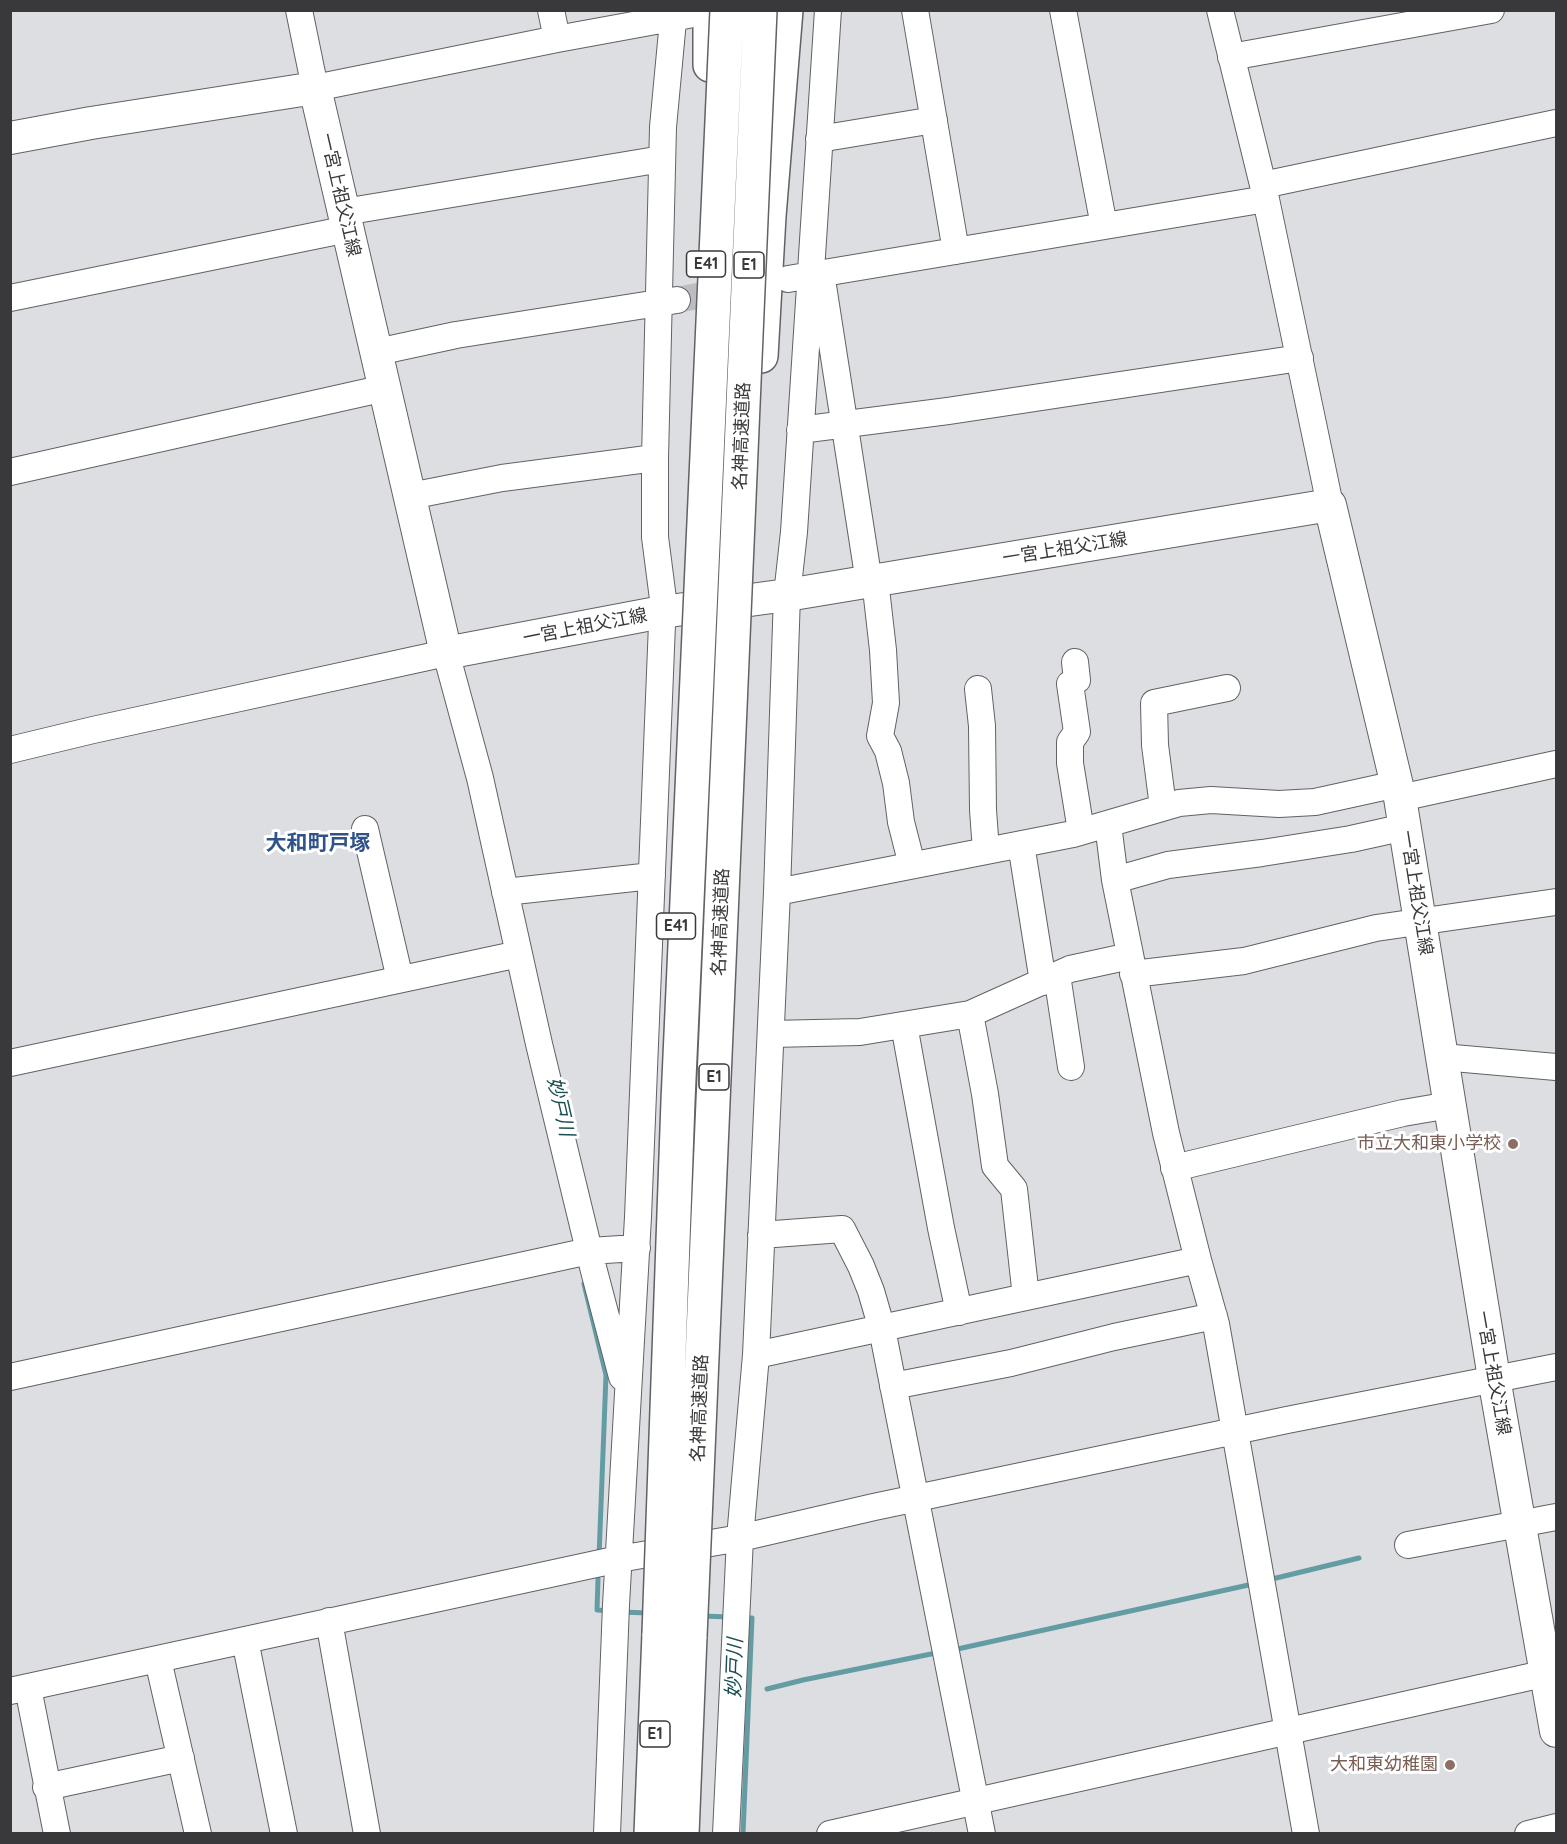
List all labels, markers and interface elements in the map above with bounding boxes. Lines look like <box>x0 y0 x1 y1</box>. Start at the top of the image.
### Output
street label: 一宮上祖父江線 <box>315 131 365 259</box>
road number: E41 <box>686 251 726 277</box>
road number: E1 <box>734 252 764 278</box>
street label: 名神高速道路 <box>729 382 755 490</box>
street label: 一宮上祖父江線 <box>1001 528 1129 570</box>
street label: 一宮上祖父江線 <box>521 604 649 650</box>
street label: 一宮上祖父江線 <box>1395 829 1437 957</box>
district label: 大和町戸塚 <box>266 831 370 857</box>
street label: 名神高速道路 <box>708 868 734 976</box>
road number: E41 <box>656 913 696 939</box>
road number: E1 <box>699 1064 729 1090</box>
water label: 妙戸川 <box>542 1075 578 1139</box>
place label: 市立大和東小学校 <box>1357 1133 1501 1155</box>
marker: 市立大和東小学校 <box>1506 1137 1520 1151</box>
street label: 一宮上祖父江線 <box>1471 1309 1515 1437</box>
street label: 名神高速道路 <box>687 1354 713 1462</box>
water label: 妙戸川 <box>722 1638 748 1698</box>
road number: E1 <box>640 1721 670 1747</box>
place label: 大和東幼稚園 <box>1330 1754 1438 1776</box>
marker: 大和東幼稚園 <box>1443 1758 1457 1772</box>

